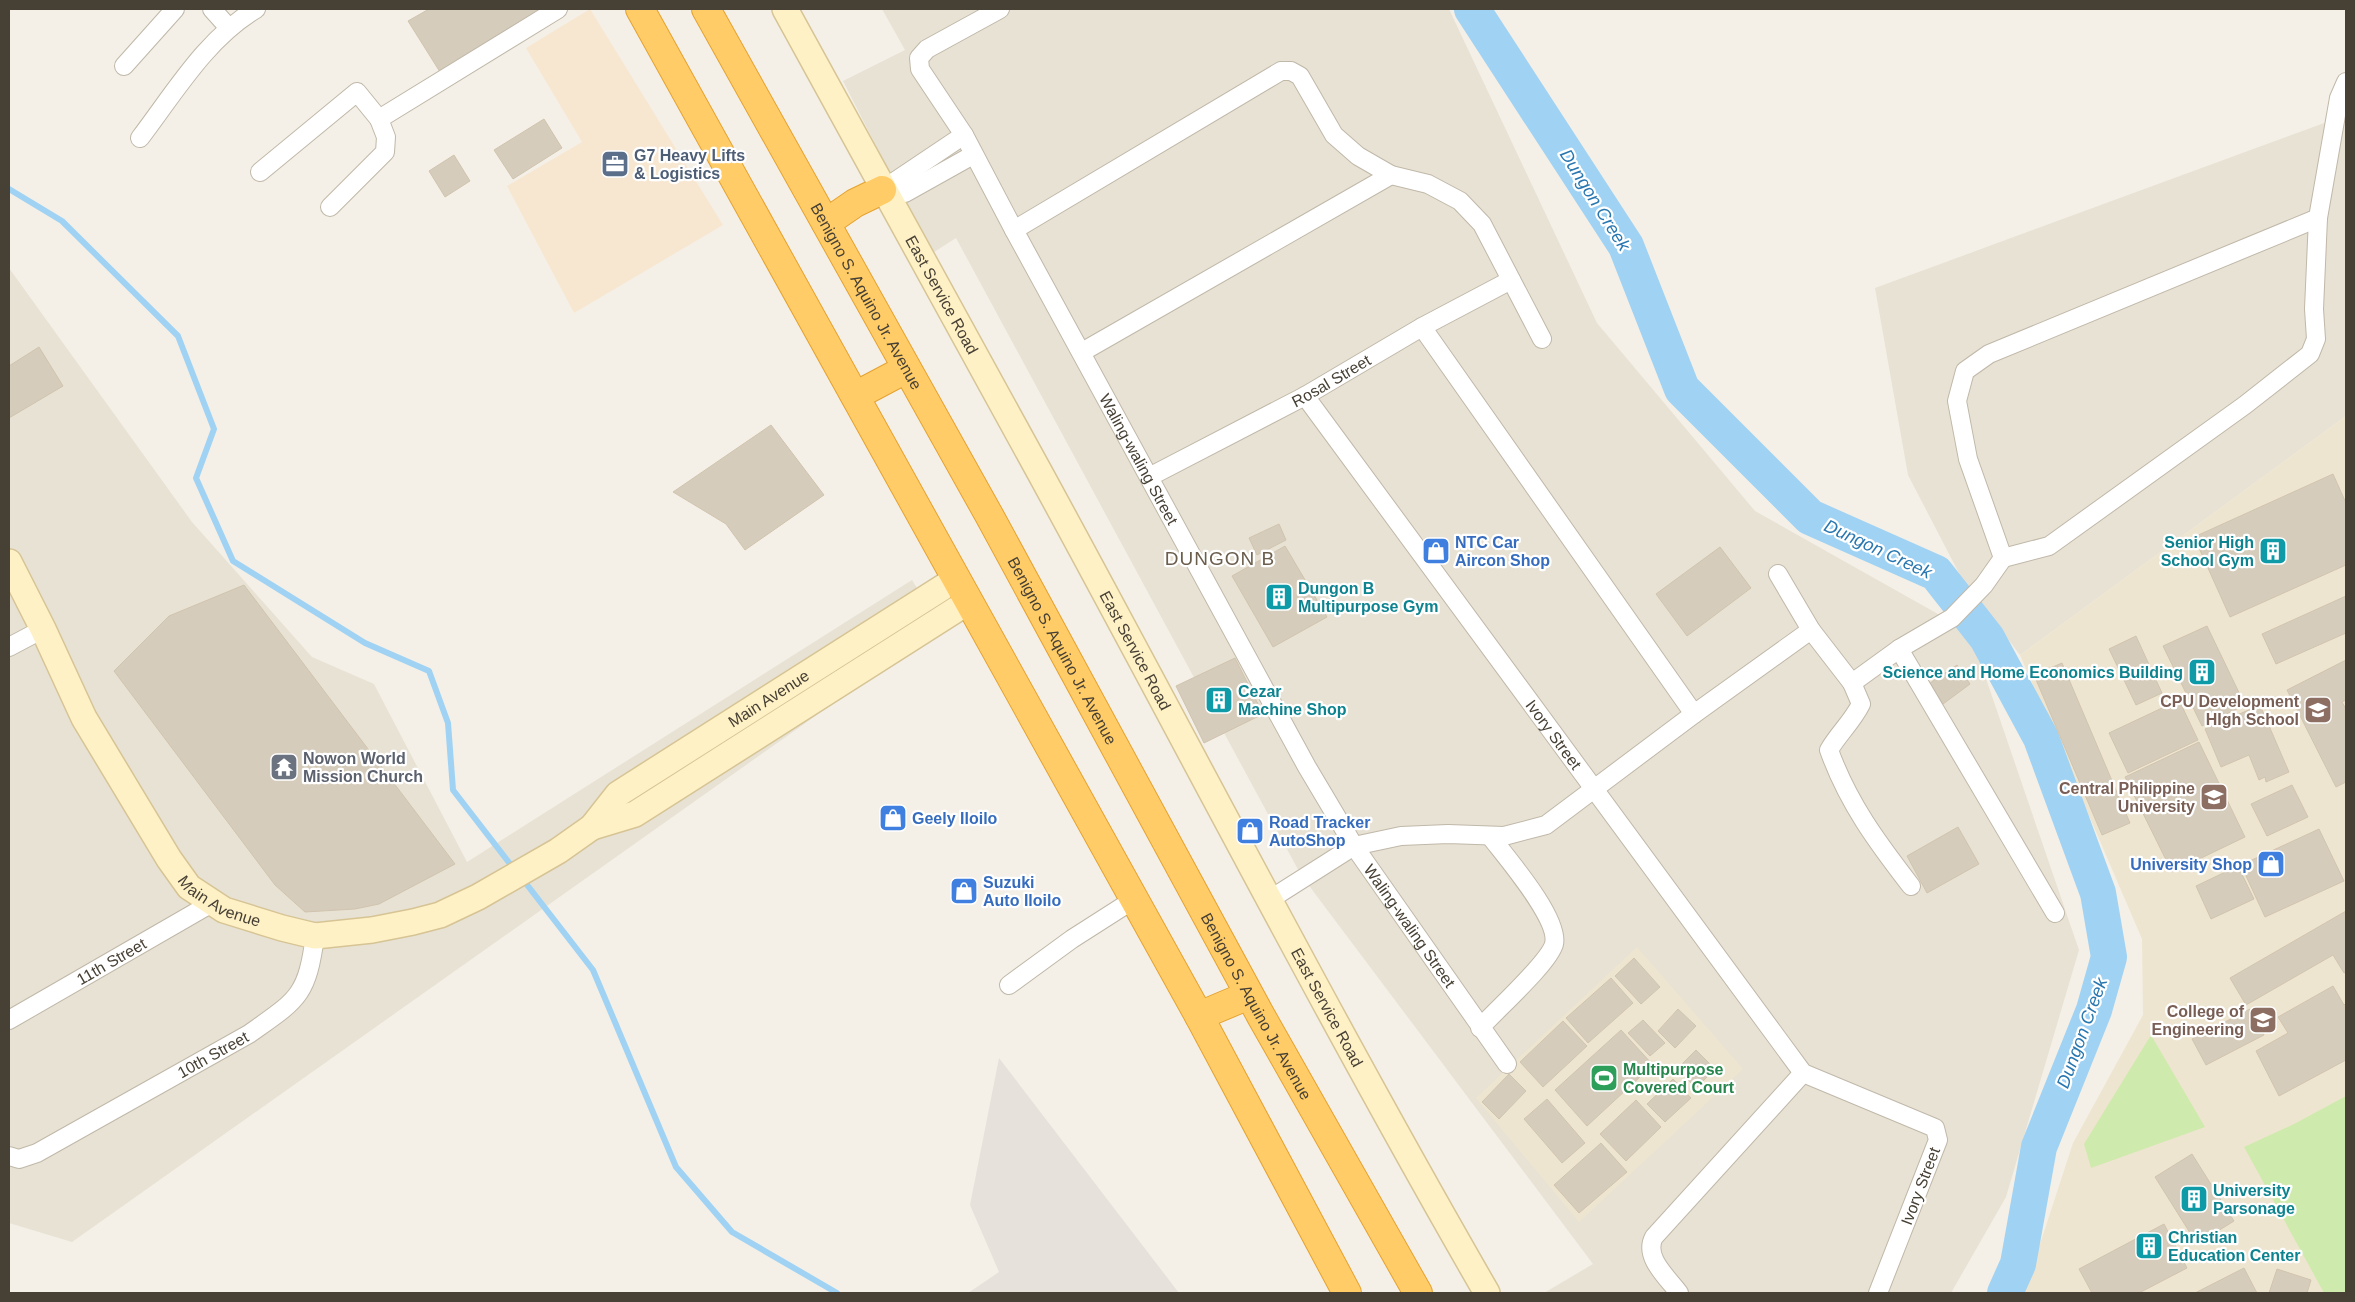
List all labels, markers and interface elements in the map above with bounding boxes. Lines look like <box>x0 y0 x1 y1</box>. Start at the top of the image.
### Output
water label: Dungon Creek <box>1556 145 1635 255</box>
place label: G7 Heavy Lifts & Logistics <box>634 147 745 182</box>
office icon: G7 Heavy Lifts & Logistics <box>600 149 630 179</box>
street label: Benigno S. Aquino Jr. Avenue <box>807 200 925 393</box>
street label: East Service Road <box>902 233 981 357</box>
street label: Rosal Street <box>1289 351 1374 410</box>
street label: Waling-waling Street <box>1096 391 1181 528</box>
water label: Dungon Creek <box>1821 515 1936 583</box>
place label: NTC Car Aircon Shop <box>1455 534 1550 569</box>
place label: Senior High School Gym <box>2161 534 2254 569</box>
shop icon: NTC Car Aircon Shop <box>1421 536 1451 566</box>
building icon: Senior High School Gym <box>2258 536 2288 566</box>
district label: DUNGON B <box>1165 548 1275 569</box>
street label: Benigno S. Aquino Jr. Avenue <box>1004 554 1120 748</box>
place label: Dungon B Multipurpose Gym <box>1298 580 1438 615</box>
building icon: Dungon B Multipurpose Gym <box>1264 582 1294 612</box>
street label: East Service Road <box>1096 588 1174 713</box>
building icon: Science and Home Economics Building <box>2187 657 2217 687</box>
place label: Science and Home Economics Building <box>1882 664 2183 681</box>
street label: Main Avenue <box>725 667 812 731</box>
place label: Cezar Machine Shop <box>1238 683 1347 718</box>
building icon: Cezar Machine Shop <box>1204 685 1234 715</box>
place label: CPU Development HIgh School <box>2160 693 2300 728</box>
school or university icon: CPU Development HIgh School <box>2303 695 2333 725</box>
street label: Ivory Street <box>1522 697 1585 773</box>
place label: Nowon World Mission Church <box>303 750 423 785</box>
temple icon: Nowon World Mission Church <box>269 752 299 782</box>
place label: Central Philippine University <box>2059 780 2195 815</box>
school or university icon: Central Philippine University <box>2199 782 2229 812</box>
shop icon: Geely Iloilo <box>878 803 908 833</box>
place label: Geely Iloilo <box>912 810 998 827</box>
place label: Road Tracker AutoShop <box>1269 814 1370 849</box>
shop icon: Road Tracker AutoShop <box>1235 816 1265 846</box>
shop icon: University Shop <box>2256 849 2286 879</box>
place label: University Shop <box>2130 856 2252 873</box>
street label: Waling-waling Street <box>1361 861 1459 991</box>
street label: Main Avenue <box>175 872 263 930</box>
place label: Suzuki Auto Iloilo <box>983 874 1061 909</box>
shop icon: Suzuki Auto Iloilo <box>949 876 979 906</box>
street label: Benigno S. Aquino Jr. Avenue <box>1198 910 1315 1103</box>
street label: 11th Street <box>74 935 150 988</box>
street label: East Service Road <box>1288 945 1366 1070</box>
water label: Dungon Creek <box>2053 974 2112 1091</box>
place label: College of Engineering <box>2152 1003 2245 1038</box>
school or university icon: College of Engineering <box>2248 1005 2278 1035</box>
street label: 10th Street <box>175 1028 252 1081</box>
place label: Multipurpose Covered Court <box>1623 1061 1735 1096</box>
sports icon: Multipurpose Covered Court <box>1589 1063 1619 1093</box>
street label: Ivory Street <box>1898 1144 1943 1227</box>
place label: University Parsonage <box>2213 1182 2295 1217</box>
building icon: University Parsonage <box>2179 1184 2209 1214</box>
place label: Christian Education Center <box>2168 1229 2300 1264</box>
building icon: Christian Education Center <box>2134 1231 2164 1261</box>

